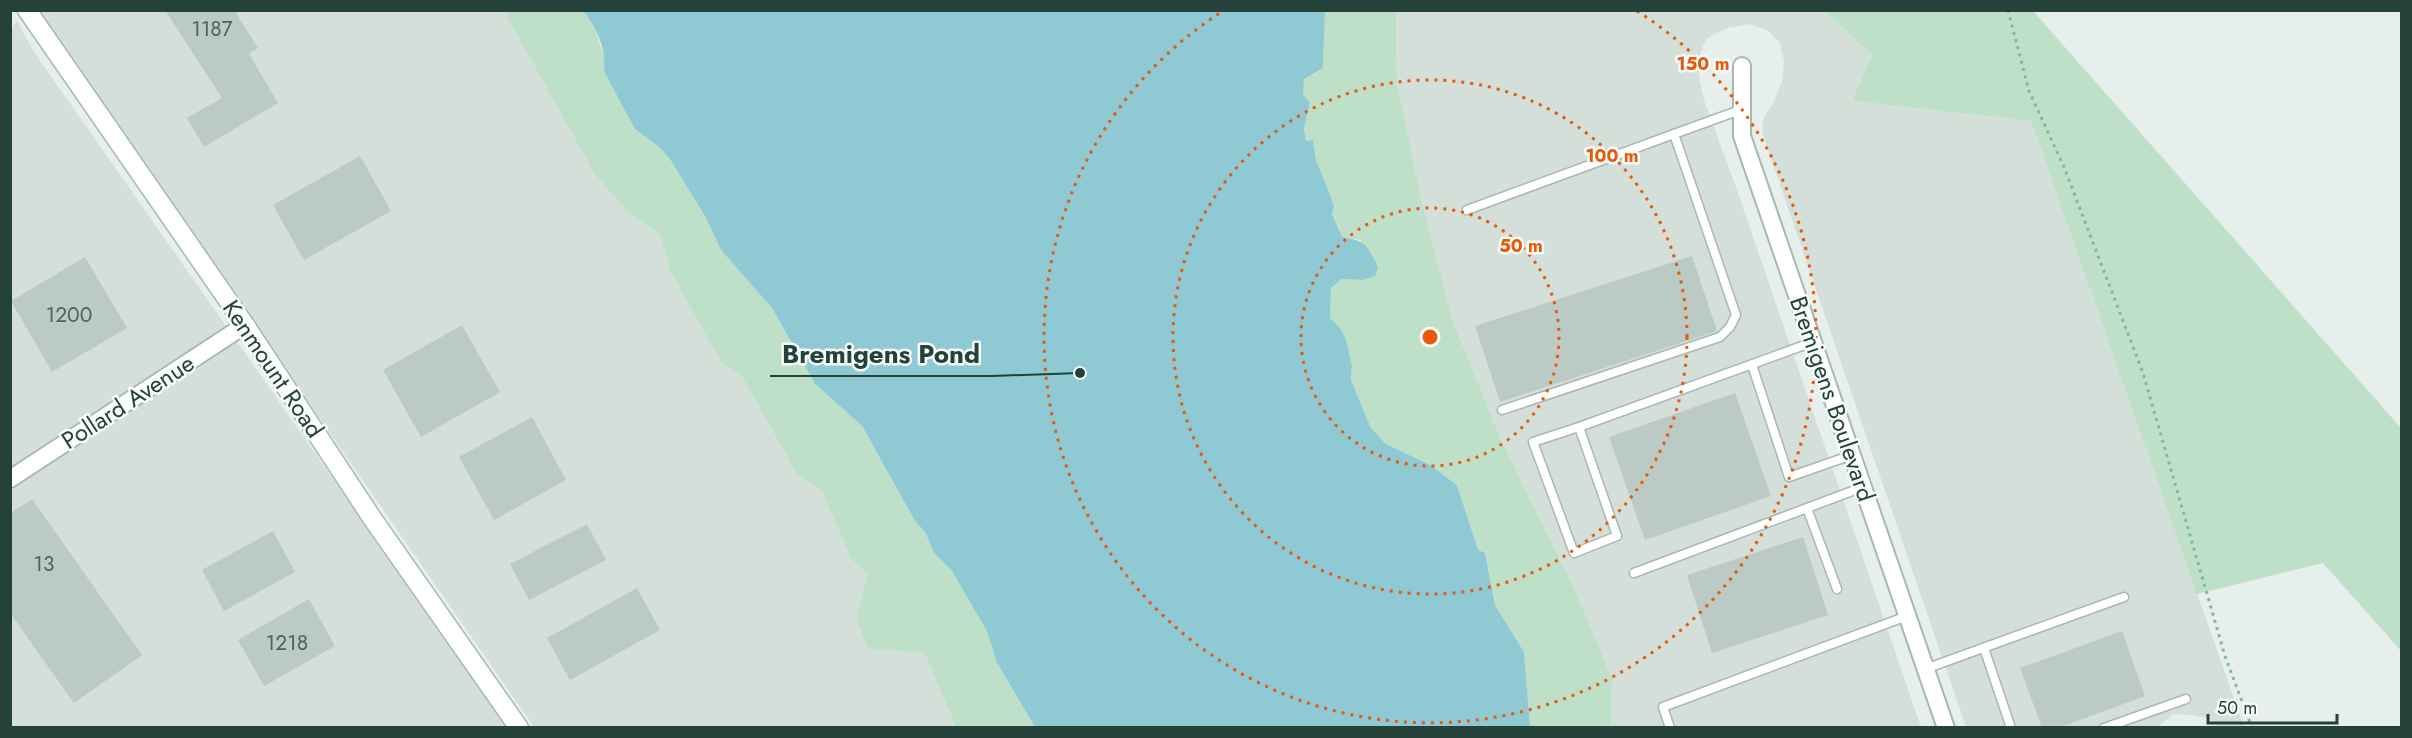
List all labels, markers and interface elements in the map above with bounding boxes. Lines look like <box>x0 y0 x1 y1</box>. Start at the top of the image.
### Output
house number: 1187 <box>191 14 233 44</box>
text: 150 m <box>1677 51 1729 77</box>
text: 100 m <box>1585 143 1639 169</box>
text: 50 m <box>1499 233 1543 259</box>
street label: Bremigens Boulevard <box>1781 292 1884 506</box>
street label: Kenmount Road <box>214 293 333 445</box>
house number: 1200 <box>46 300 92 330</box>
centre of rings <box>1420 327 1440 347</box>
callout: Bremigens Pond <box>770 332 992 376</box>
text: Bremigens Pond <box>782 335 980 373</box>
street label: Pollard Avenue <box>54 346 201 458</box>
house number: 13 <box>34 549 54 579</box>
house number: 1218 <box>266 628 308 658</box>
scale bar <box>2208 687 2337 725</box>
text: 50 m <box>2217 695 2257 721</box>

